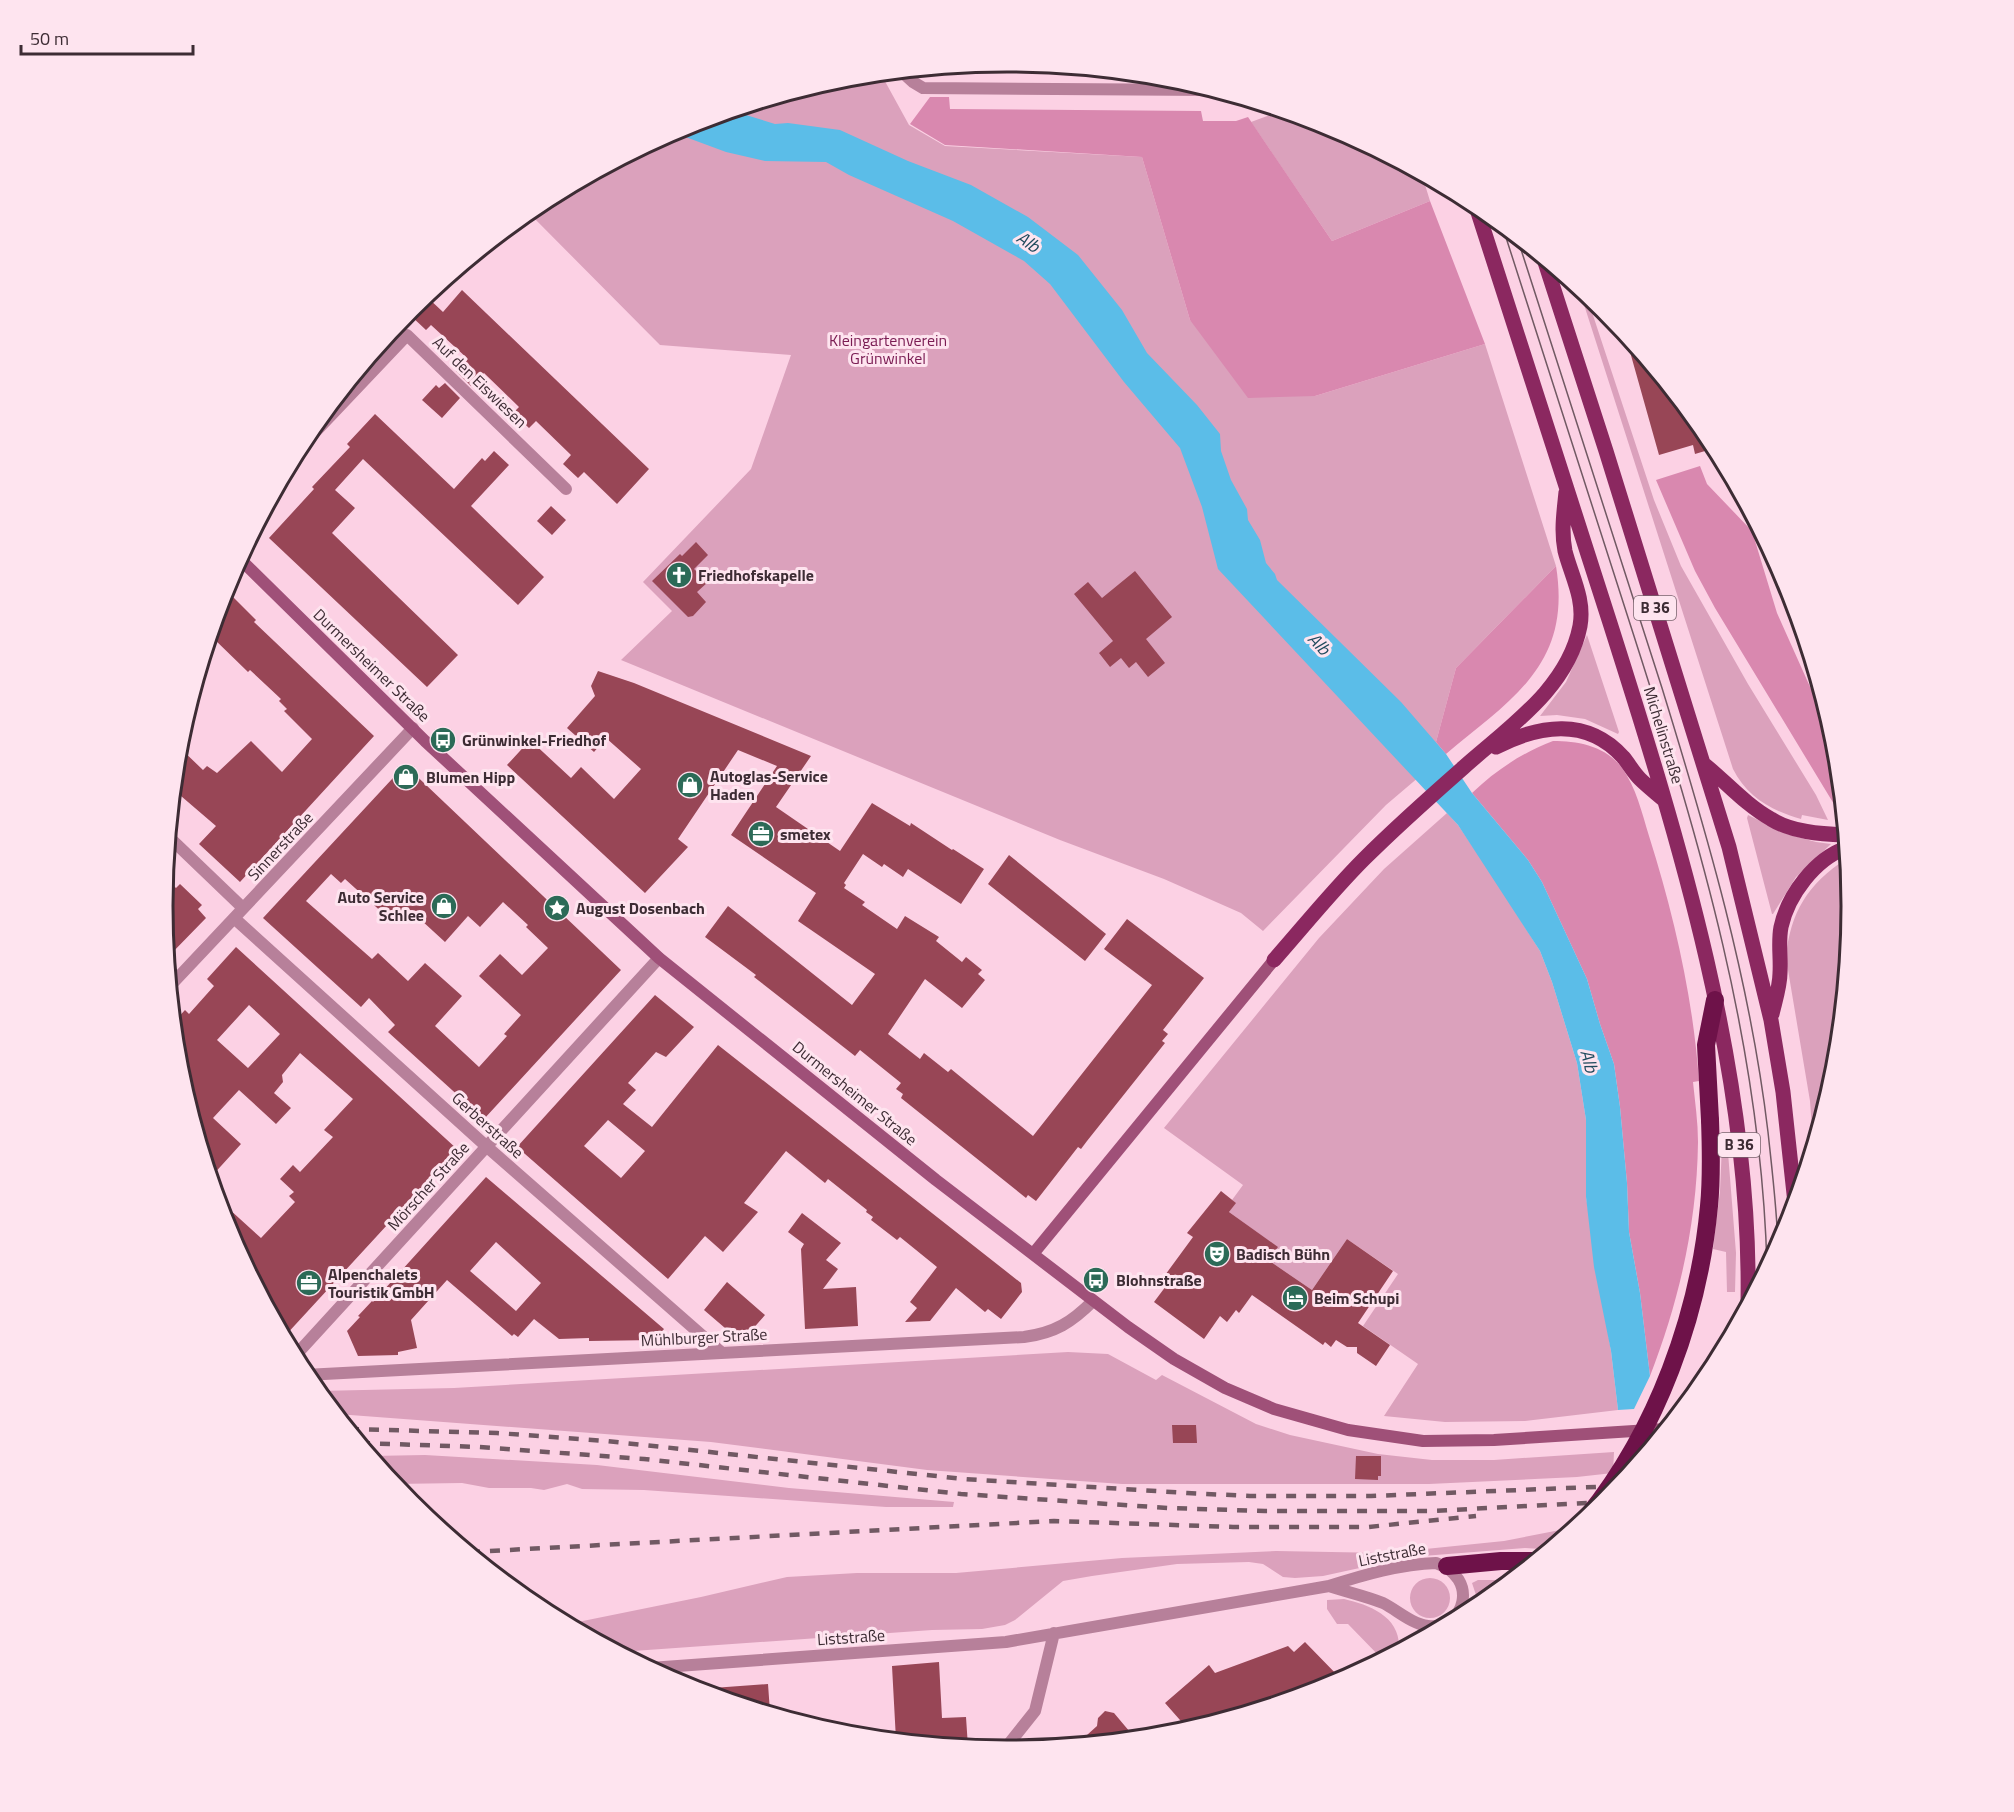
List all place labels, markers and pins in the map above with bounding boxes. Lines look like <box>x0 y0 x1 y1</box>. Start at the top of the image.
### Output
church icon: Friedhofskapelle <box>664 560 694 590</box>
place label: Friedhofskapelle <box>698 563 814 587</box>
bus stop icon: Grünwinkel-Friedhof <box>428 725 458 755</box>
place label: Grünwinkel-Friedhof <box>462 728 606 752</box>
shop icon: Blumen Hipp <box>391 762 421 792</box>
place label: Autoglas-Service Haden <box>710 764 828 806</box>
place label: Blumen Hipp <box>426 765 516 789</box>
shop icon: Autoglas-Service Haden <box>675 770 705 800</box>
office icon: smetex <box>746 819 776 849</box>
place label: smetex <box>780 822 831 846</box>
place label: Auto Service Schlee <box>338 885 424 927</box>
shop icon: Auto Service Schlee <box>429 891 459 921</box>
place icon: August Dosenbach <box>542 893 572 923</box>
place label: August Dosenbach <box>576 896 705 920</box>
theatre icon: Badisch Bühn <box>1202 1239 1232 1269</box>
place label: Badisch Bühn <box>1236 1242 1330 1266</box>
place label: Alpenchalets Touristik GmbH <box>328 1262 435 1304</box>
bus stop icon: Blohnstraße <box>1081 1265 1111 1295</box>
office icon: Alpenchalets Touristik GmbH <box>294 1268 324 1298</box>
place label: Blohnstraße <box>1116 1268 1202 1292</box>
hotel icon: Beim Schupi <box>1280 1283 1310 1313</box>
place label: Beim Schupi <box>1314 1286 1399 1310</box>

